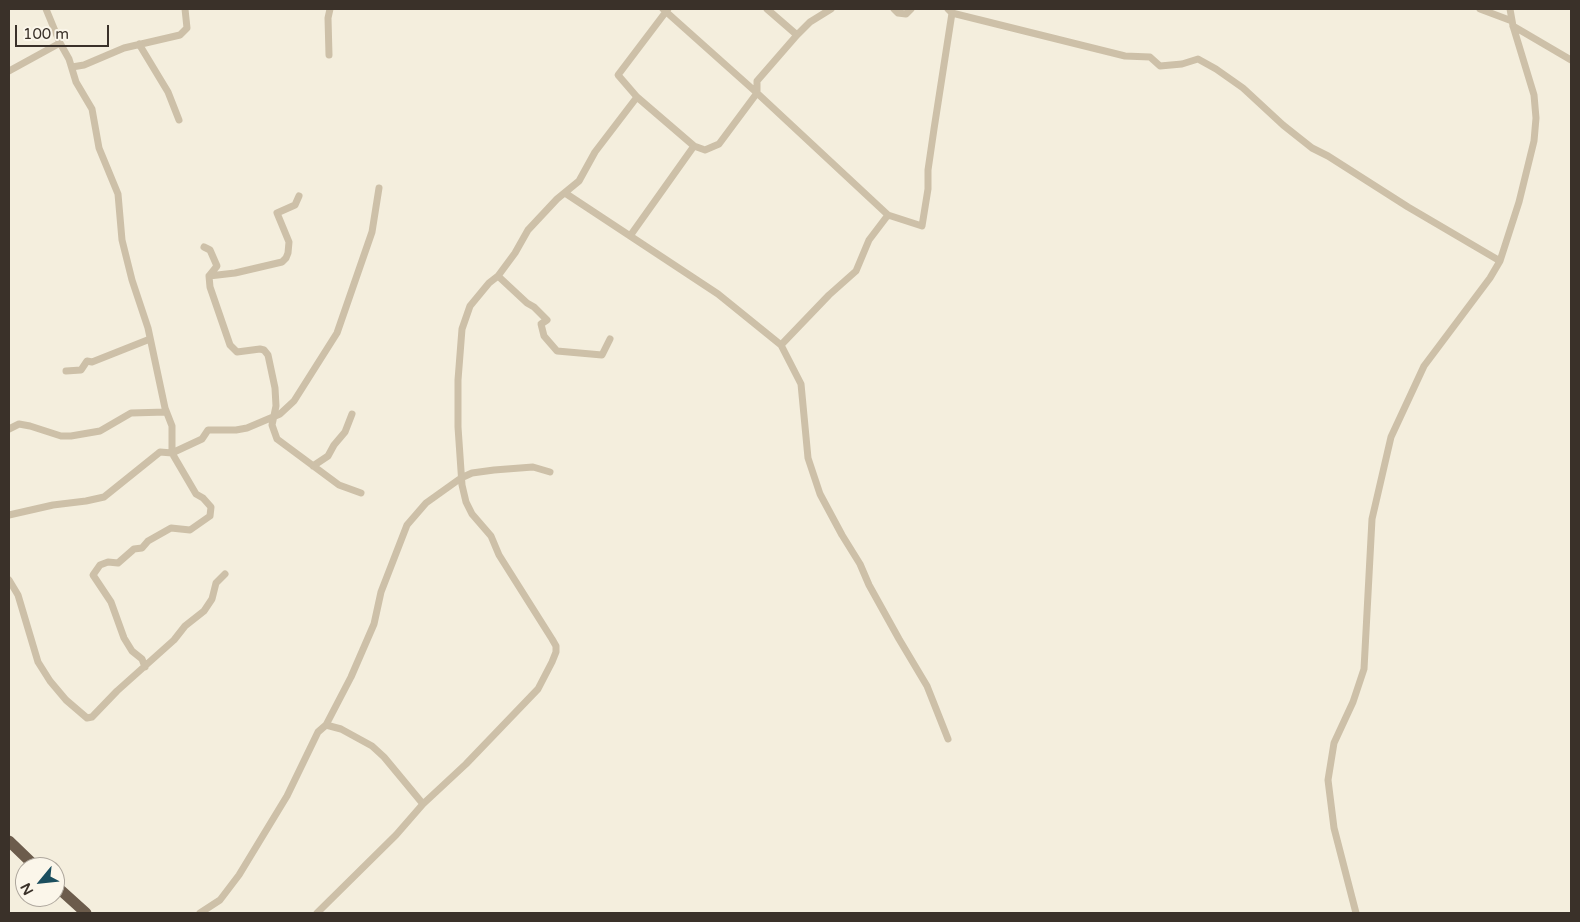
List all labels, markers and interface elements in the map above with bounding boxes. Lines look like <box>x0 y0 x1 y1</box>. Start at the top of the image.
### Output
scale bar <box>18 15 111 47</box>
text: 100 m <box>23 25 69 43</box>
north arrow <box>15 857 65 907</box>
text: N <box>17 880 37 898</box>

